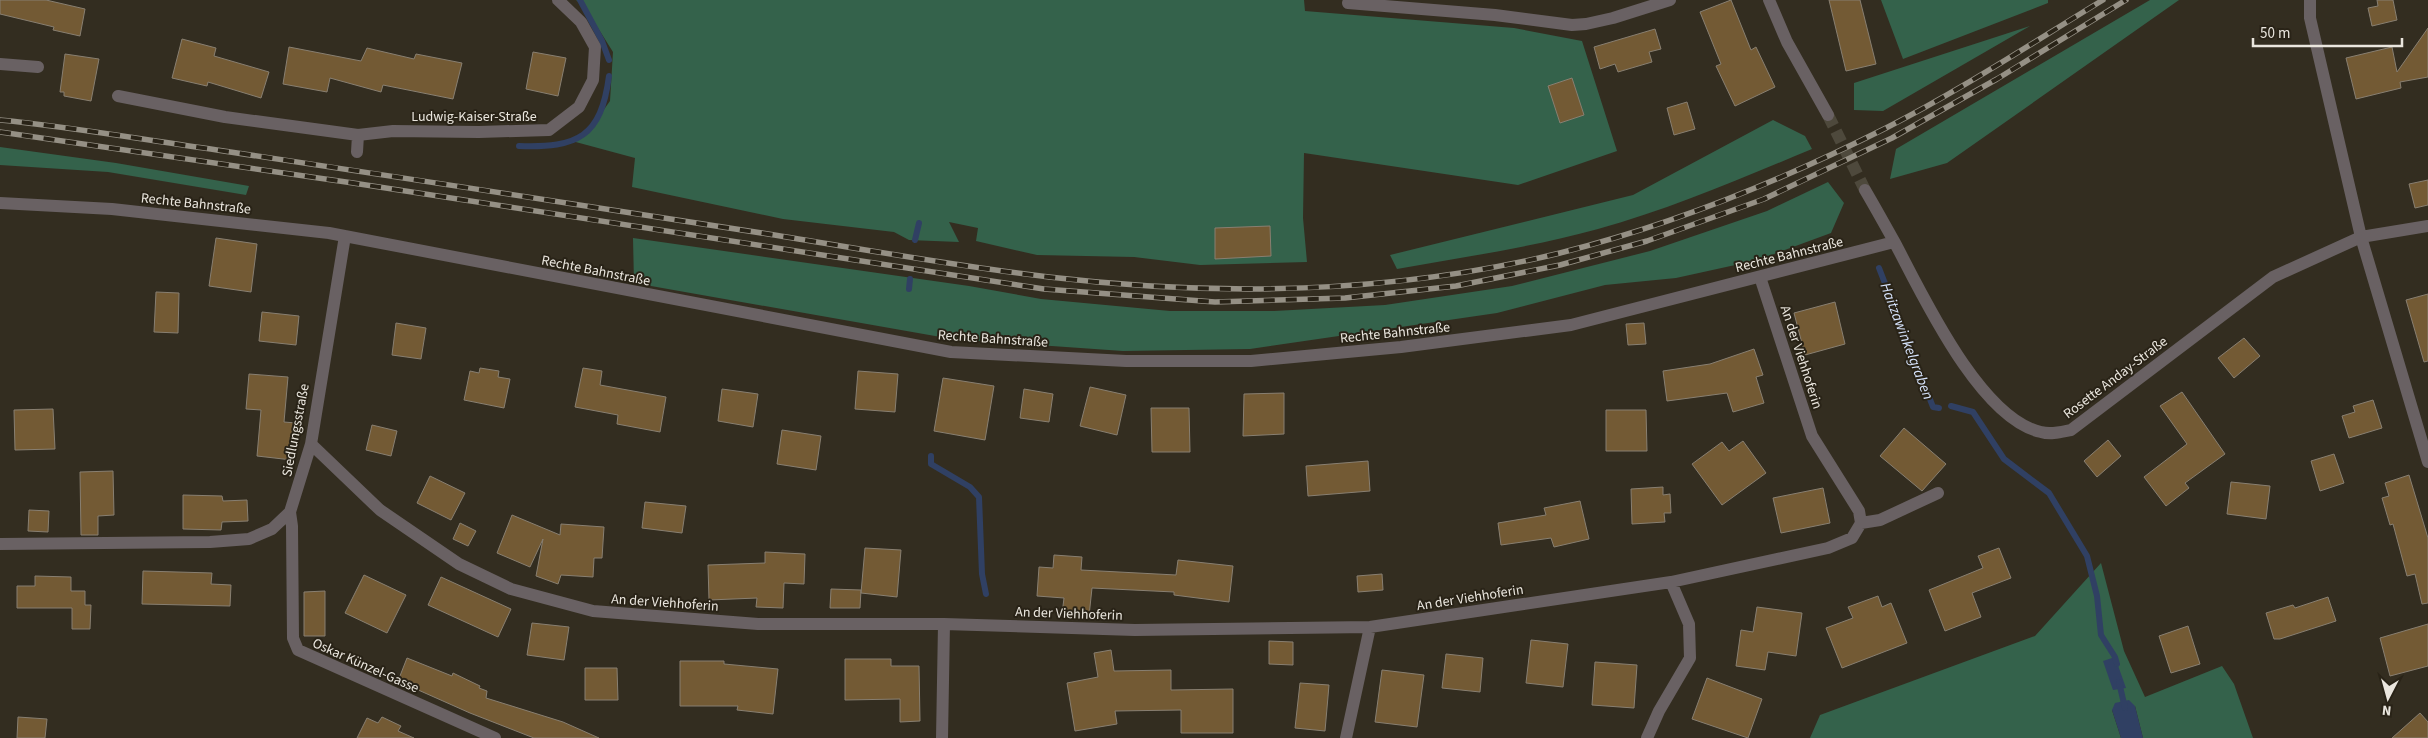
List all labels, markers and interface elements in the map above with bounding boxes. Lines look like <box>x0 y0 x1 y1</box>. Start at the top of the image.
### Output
scale bar <box>2253 15 2402 47</box>
text: 50 m <box>2260 23 2290 44</box>
street label: Ludwig-Kaiser-Straße <box>411 107 537 127</box>
street label: Rechte Bahnstraße <box>140 188 252 220</box>
street label: Rechte Bahnstraße <box>1733 232 1845 278</box>
street label: Rechte Bahnstraße <box>540 251 652 291</box>
water label: Haitzawinkelgraben <box>1875 280 1939 403</box>
street label: An der Viehhoferin <box>1775 303 1827 412</box>
street label: Rechte Bahnstraße <box>1339 317 1451 349</box>
street label: Rechte Bahnstraße <box>937 325 1049 353</box>
street label: Rosette Anday-Straße <box>2059 332 2172 424</box>
street label: Siedlungsstraße <box>277 382 315 478</box>
street label: An der Viehhoferin <box>1415 580 1525 616</box>
street label: An der Viehhoferin <box>611 589 719 617</box>
street label: An der Viehhoferin <box>1015 602 1123 626</box>
street label: Oskar Künzel-Gasse <box>309 633 422 698</box>
north arrow <box>2363 673 2413 723</box>
text: N <box>2381 700 2392 720</box>

